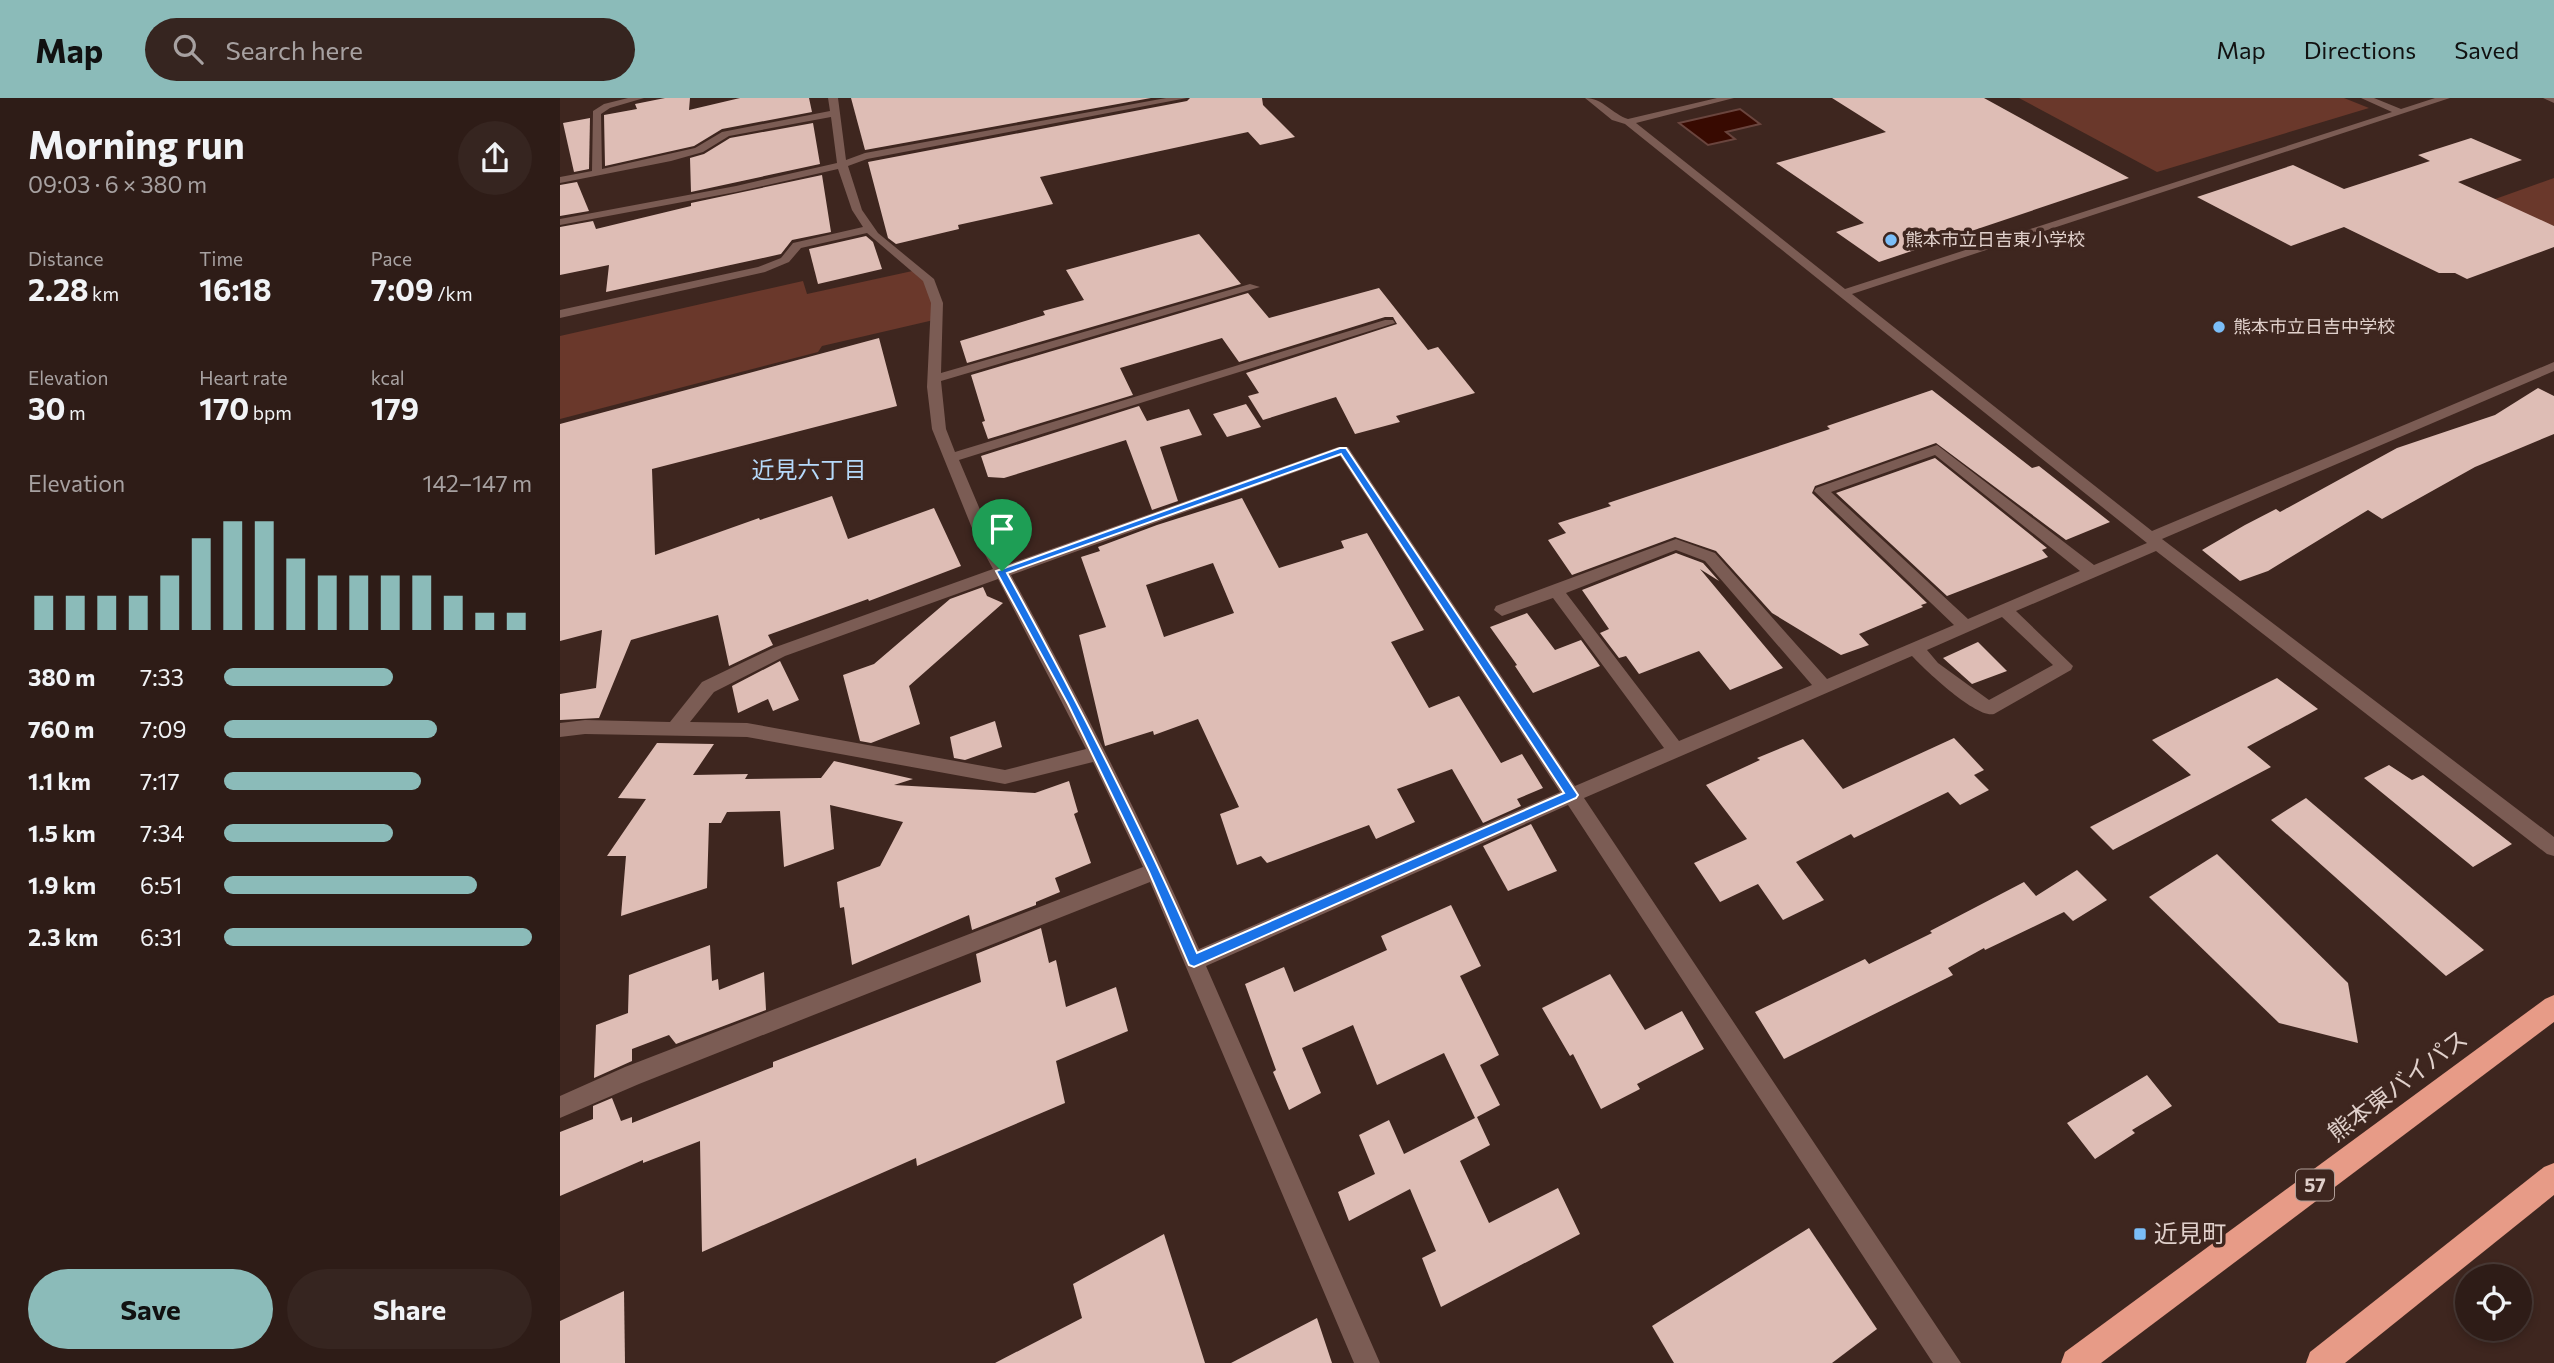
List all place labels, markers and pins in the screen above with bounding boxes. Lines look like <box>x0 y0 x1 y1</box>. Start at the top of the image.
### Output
place label: 熊本市立日吉東小学校 <box>1905 228 2085 250</box>
marker: 熊本市立日吉東小学校 <box>1883 232 1899 248</box>
place label: 熊本市立日吉中学校 <box>2233 315 2395 337</box>
marker: 熊本市立日吉中学校 <box>2211 319 2227 335</box>
pin <box>972 499 1032 571</box>
place label: 近見町 <box>2154 1218 2226 1247</box>
marker: 近見町 <box>2132 1226 2148 1242</box>

